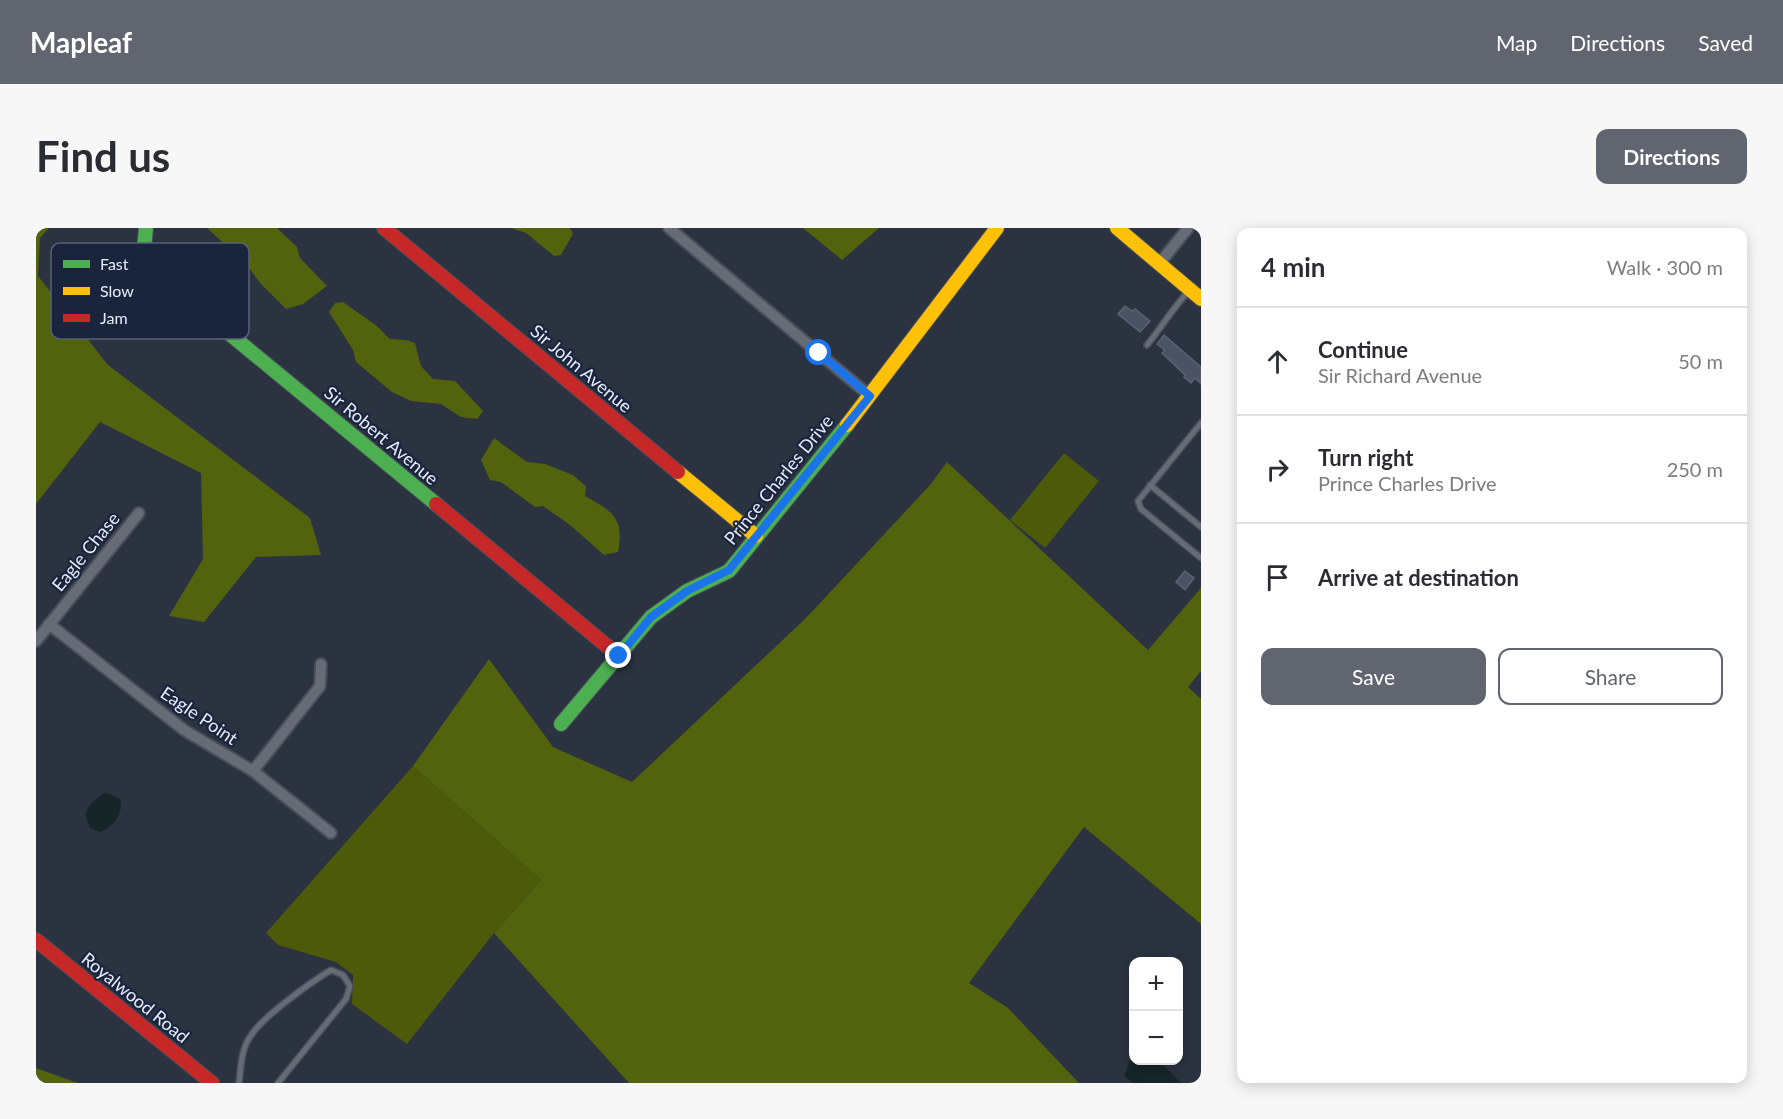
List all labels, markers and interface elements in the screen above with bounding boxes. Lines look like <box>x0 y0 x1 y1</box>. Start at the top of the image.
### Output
text: Mapleaf <box>30 25 132 59</box>
text: Map <box>1496 30 1537 55</box>
text: Directions <box>1570 30 1665 55</box>
text: Saved <box>1698 30 1753 55</box>
button: Directions <box>1596 129 1747 184</box>
text: Find us <box>36 131 170 181</box>
legend <box>51 243 249 339</box>
text: 4 min <box>1261 251 1325 283</box>
text: Fast <box>100 254 129 273</box>
text: Walk · 300 m <box>1607 255 1723 279</box>
text: Slow <box>100 281 134 300</box>
text: Jam <box>100 308 128 327</box>
street label: Sir John Avenue <box>527 319 637 417</box>
text: Continue <box>1318 336 1408 363</box>
route start <box>805 339 831 365</box>
icon: ahead <box>1261 345 1294 378</box>
text: 50 m <box>1678 349 1723 373</box>
text: Sir Richard Avenue <box>1318 363 1482 387</box>
street label: Sir Robert Avenue <box>320 381 443 489</box>
street label: Prince Charles Drive <box>719 410 837 549</box>
text: Turn right <box>1318 444 1413 471</box>
icon: right <box>1261 453 1294 486</box>
text: 250 m <box>1667 457 1723 481</box>
text: Prince Charles Drive <box>1318 471 1497 495</box>
street label: Eagle Chase <box>47 507 124 595</box>
icon: arrive <box>1261 561 1294 594</box>
text: Arrive at destination <box>1318 564 1519 591</box>
route end <box>605 642 631 668</box>
button: Save <box>1261 648 1486 705</box>
button: Share <box>1498 648 1723 705</box>
street label: Eagle Point <box>157 681 243 749</box>
street label: Royalwood Road <box>77 947 194 1047</box>
map controls <box>1129 957 1183 1065</box>
button: + <box>1129 957 1183 1011</box>
button: − <box>1129 1011 1183 1065</box>

